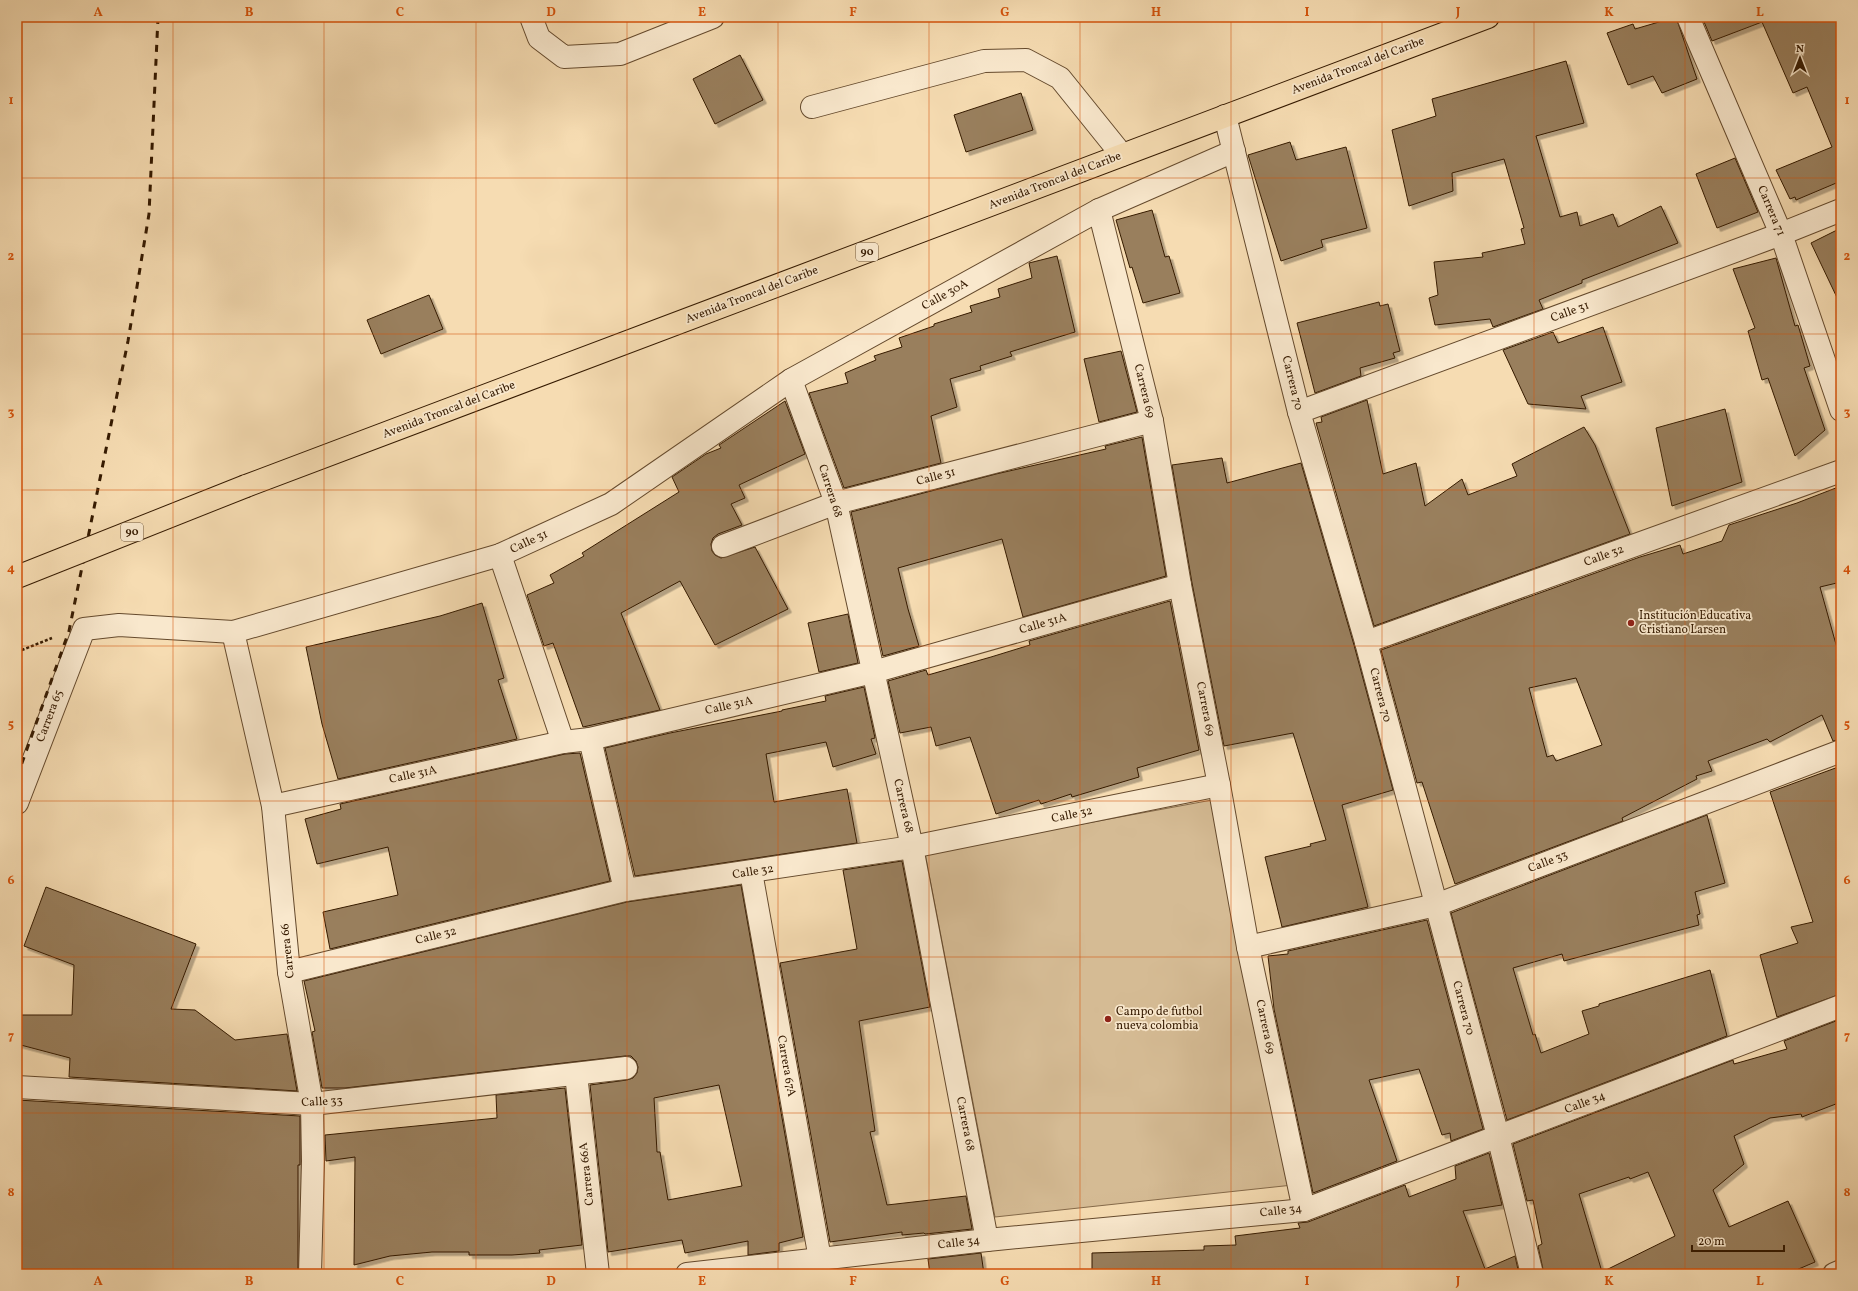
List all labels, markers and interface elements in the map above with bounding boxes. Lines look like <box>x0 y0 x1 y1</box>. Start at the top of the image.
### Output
text: A <box>93 4 103 22</box>
text: B <box>245 4 254 22</box>
text: C <box>396 4 404 22</box>
text: D <box>546 4 556 22</box>
text: E <box>698 4 706 22</box>
text: F <box>849 4 857 22</box>
text: G <box>1000 4 1010 22</box>
text: H <box>1151 4 1161 22</box>
text: I <box>1305 4 1310 22</box>
text: J <box>1455 4 1461 22</box>
text: K <box>1604 4 1614 22</box>
text: L <box>1756 4 1764 22</box>
street label: Avenida Troncal del Caribe <box>1289 33 1427 99</box>
north arrow <box>1780 38 1820 78</box>
text: N <box>1796 42 1804 57</box>
text: 1 <box>8 92 14 110</box>
text: 1 <box>1844 92 1850 110</box>
street label: Avenida Troncal del Caribe <box>986 148 1124 214</box>
street label: Carrera 71 <box>1753 183 1789 239</box>
road number: 90 <box>856 243 878 261</box>
text: 2 <box>8 248 15 266</box>
text: 2 <box>1844 248 1851 266</box>
street label: Avenida Troncal del Caribe <box>683 262 821 328</box>
street label: Calle 30A <box>919 275 972 314</box>
street label: Calle 31 <box>1549 298 1591 326</box>
street label: Carrera 70 <box>1278 354 1306 412</box>
street label: Carrera 69 <box>1130 362 1158 420</box>
street label: Avenida Troncal del Caribe <box>380 377 518 443</box>
text: 3 <box>8 404 15 422</box>
text: 3 <box>1844 404 1851 422</box>
street label: Carrera 68 <box>814 462 846 520</box>
street label: Calle 31 <box>915 464 957 490</box>
road number: 90 <box>121 523 143 541</box>
street label: Calle 31 <box>508 526 550 558</box>
street label: Calle 32 <box>1582 541 1626 571</box>
text: 4 <box>7 560 15 578</box>
text: 4 <box>1843 560 1851 578</box>
place label: Institución Educativa Cristiano Larsen <box>1639 608 1751 638</box>
street label: Calle 31A <box>1018 609 1069 638</box>
marker: Institución Educativa Cristiano Larsen <box>1626 618 1636 628</box>
street label: Carrera 70 <box>1365 666 1395 724</box>
street label: Carrera 69 <box>1192 680 1218 738</box>
street label: Carrera 65 <box>33 687 67 744</box>
street label: Calle 31A <box>704 693 755 719</box>
text: 5 <box>8 716 14 734</box>
text: 5 <box>1844 716 1850 734</box>
street label: Calle 31A <box>388 762 439 788</box>
street label: Carrera 68 <box>889 777 917 835</box>
street label: Calle 32 <box>1050 803 1094 827</box>
street label: Calle 33 <box>1526 847 1570 877</box>
street label: Calle 32 <box>731 861 775 883</box>
text: 6 <box>7 872 15 890</box>
text: 6 <box>1843 872 1851 890</box>
street label: Carrera 66 <box>277 923 299 979</box>
street label: Calle 32 <box>414 923 458 949</box>
street label: Carrera 70 <box>1448 979 1478 1037</box>
street label: Carrera 69 <box>1251 998 1279 1056</box>
place label: Campo de futbol nueva colombia <box>1116 1004 1203 1034</box>
marker: Campo de futbol nueva colombia <box>1103 1014 1113 1024</box>
text: 7 <box>8 1028 14 1046</box>
text: 7 <box>1844 1028 1850 1046</box>
street label: Carrera 67A <box>773 1034 799 1099</box>
street label: Calle 34 <box>1562 1088 1608 1118</box>
street label: Calle 33 <box>301 1093 343 1111</box>
street label: Carrera 68 <box>952 1095 978 1153</box>
street label: Carrera 66A <box>576 1141 598 1206</box>
text: 8 <box>7 1184 15 1202</box>
text: 8 <box>1843 1184 1851 1202</box>
street label: Calle 34 <box>1259 1200 1303 1222</box>
scale bar <box>1692 1227 1784 1253</box>
street label: Calle 34 <box>937 1232 981 1254</box>
text: 20 m <box>1698 1234 1725 1250</box>
text: A <box>93 1273 103 1291</box>
text: B <box>245 1273 254 1291</box>
text: C <box>396 1273 404 1291</box>
text: D <box>546 1273 556 1291</box>
text: E <box>698 1273 706 1291</box>
text: F <box>849 1273 857 1291</box>
text: G <box>1000 1273 1010 1291</box>
text: H <box>1151 1273 1161 1291</box>
text: I <box>1305 1273 1310 1291</box>
text: J <box>1455 1273 1461 1291</box>
text: K <box>1604 1273 1614 1291</box>
text: L <box>1756 1273 1764 1291</box>

